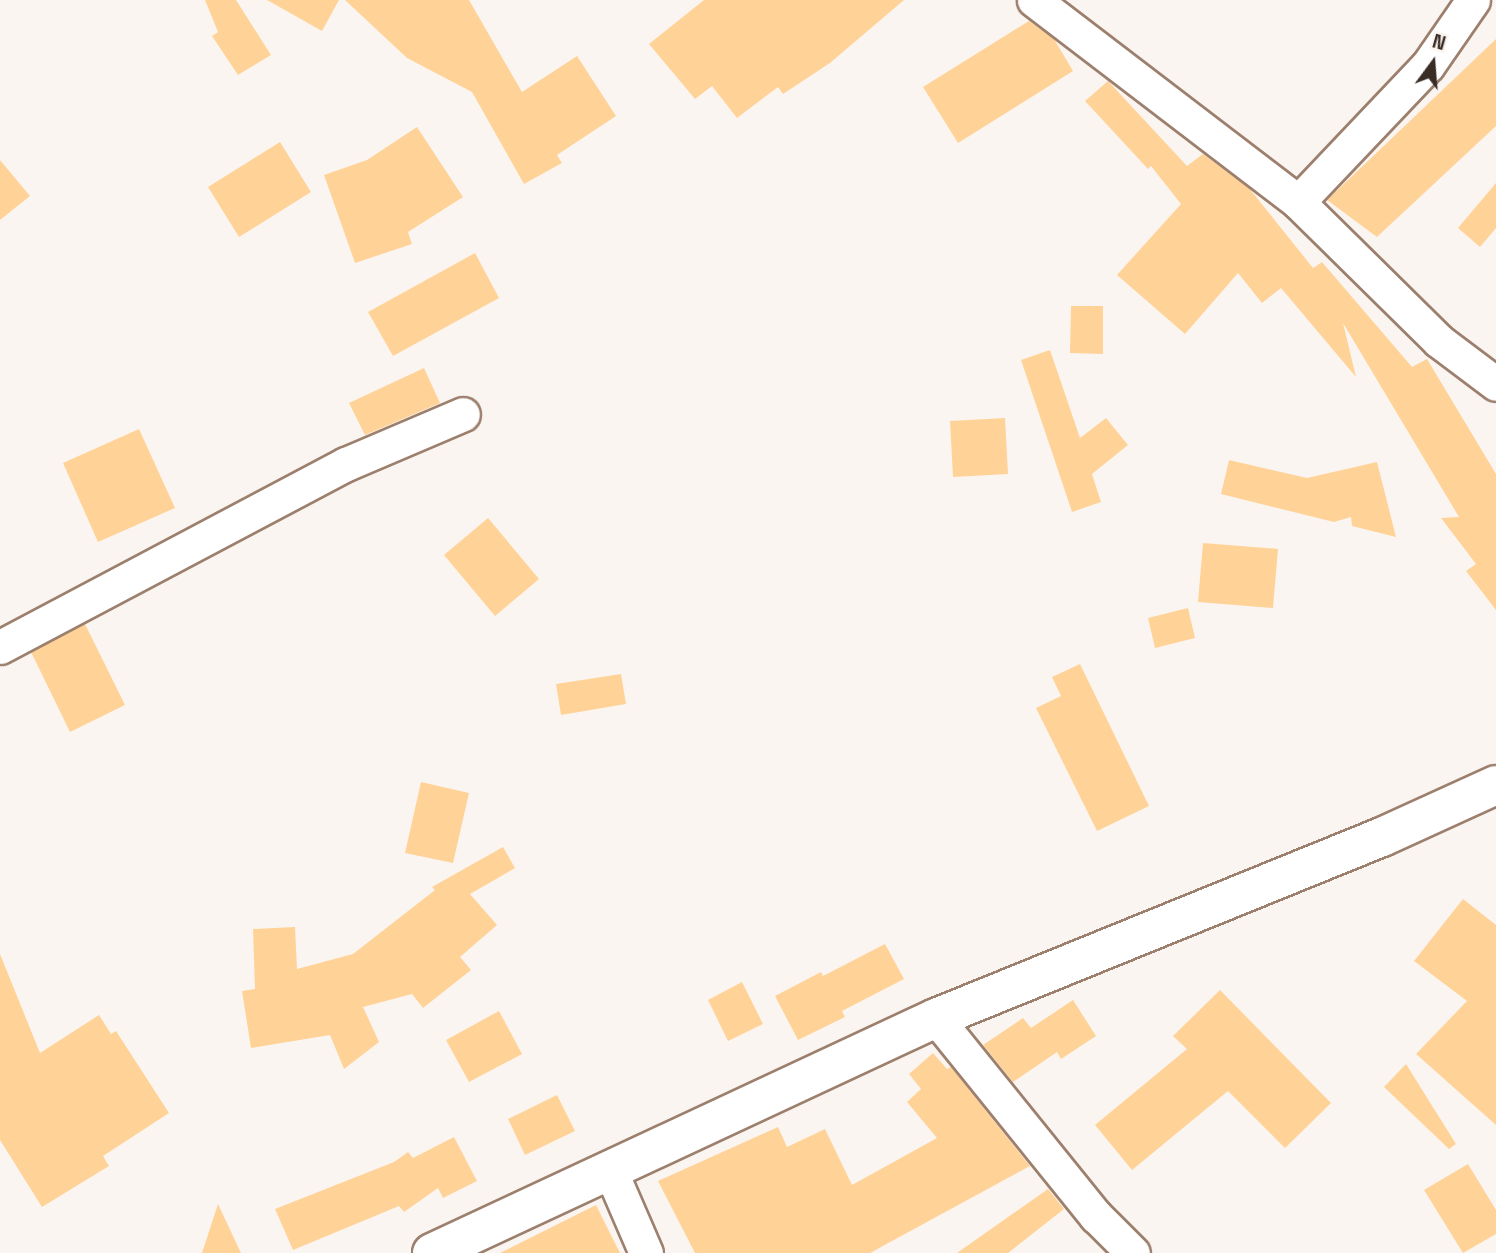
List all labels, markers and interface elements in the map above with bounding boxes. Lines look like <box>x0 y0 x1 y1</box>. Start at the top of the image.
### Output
north arrow <box>1398 28 1468 98</box>
text: N <box>1429 29 1448 56</box>

